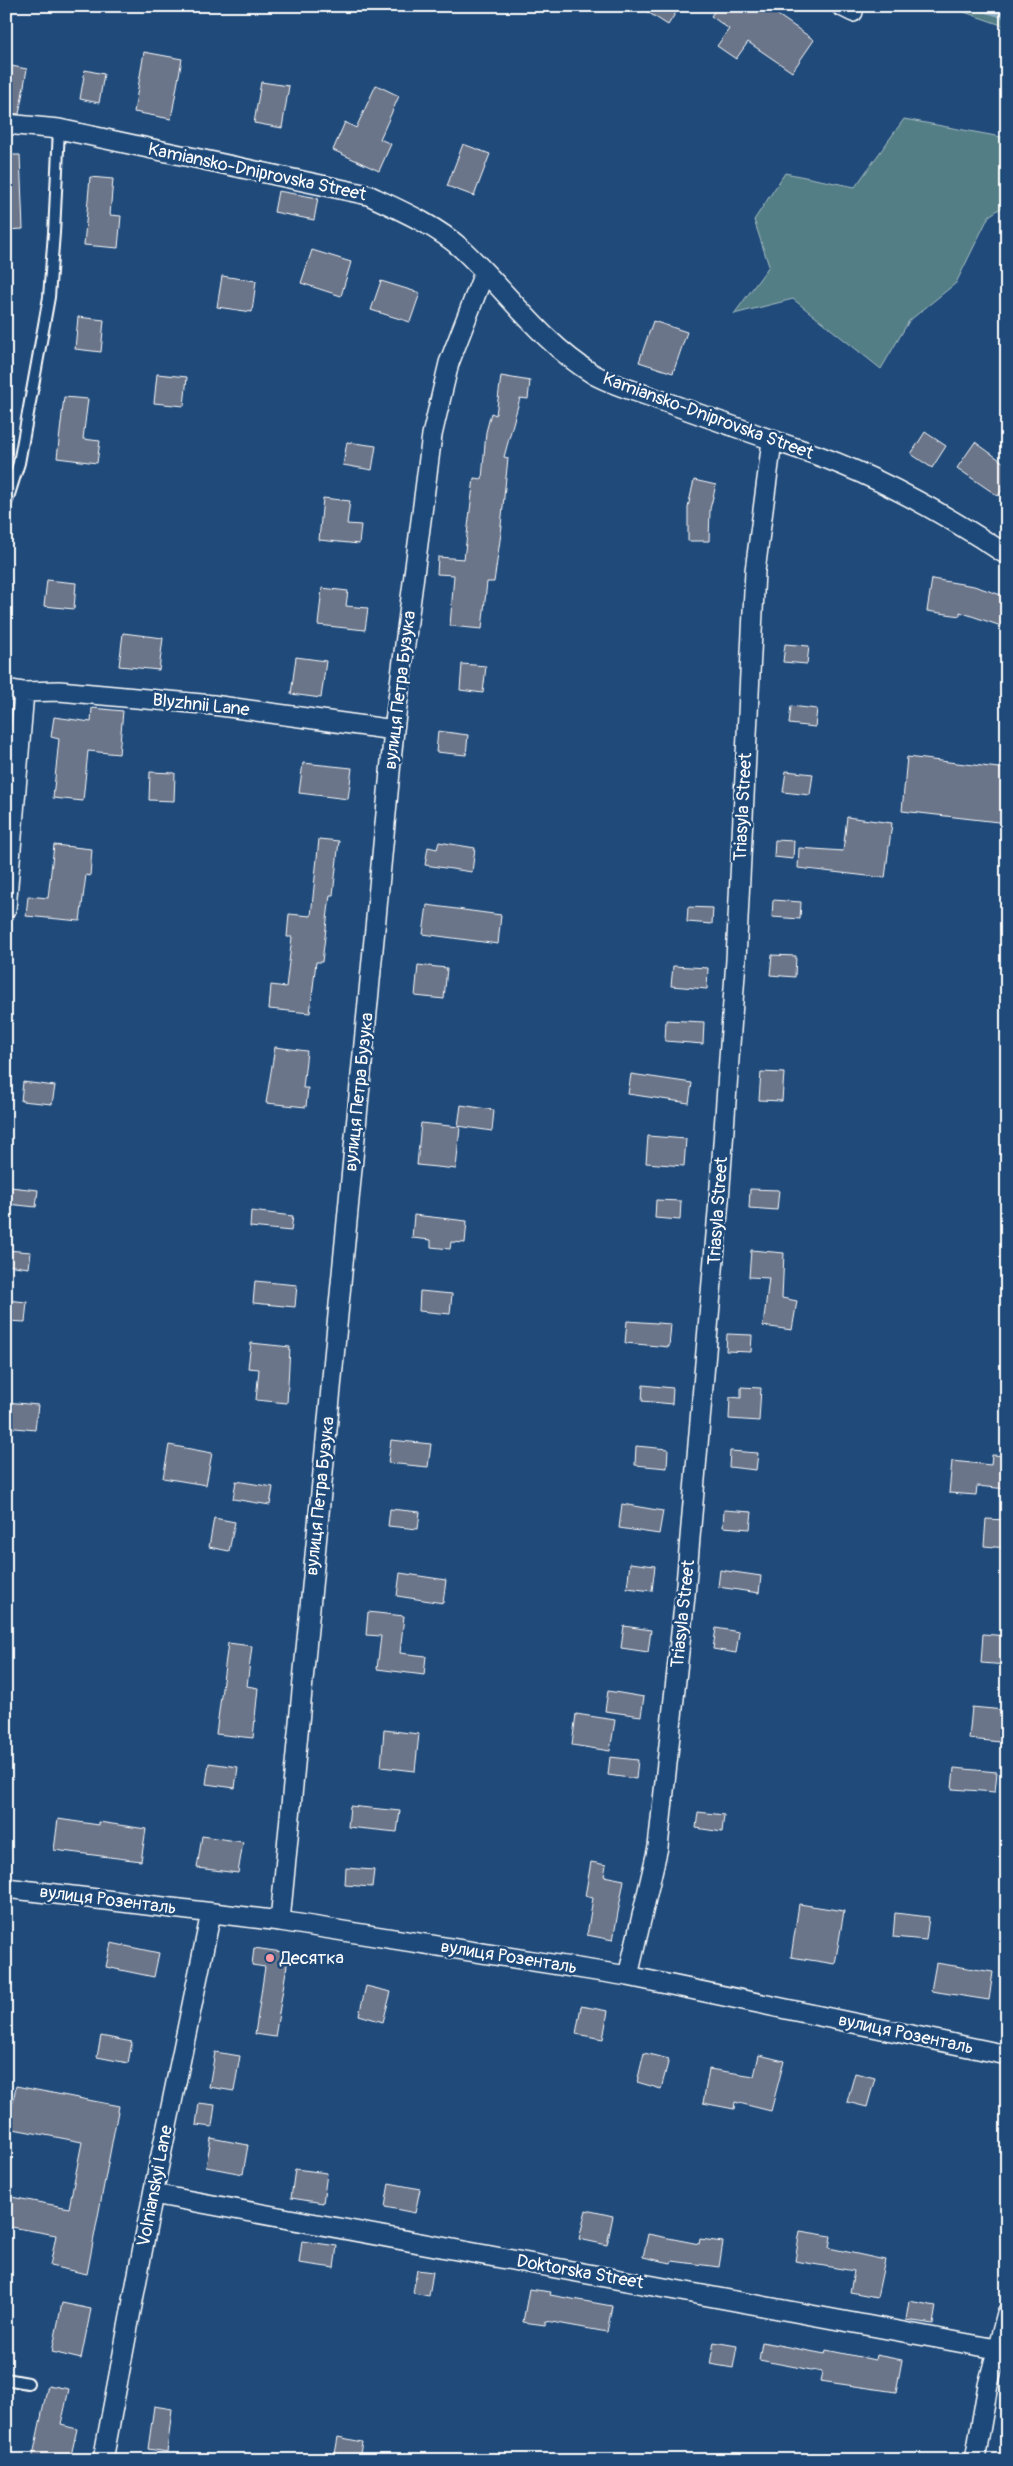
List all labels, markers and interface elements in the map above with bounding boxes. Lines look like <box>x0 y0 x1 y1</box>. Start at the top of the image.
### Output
street label: Kamiansko-Dniprovska Street <box>146 138 369 207</box>
street label: Kamiansko-Dniprovska Street <box>599 367 817 465</box>
street label: вулиця Петра Бузука <box>379 609 421 771</box>
street label: Blyzhnii Lane <box>151 688 251 722</box>
street label: Triasyla Street <box>729 751 757 862</box>
street label: вулиця Петра Бузука <box>339 1011 379 1173</box>
street label: Triasyla Street <box>703 1155 733 1266</box>
street label: вулиця Петра Бузука <box>300 1415 340 1577</box>
street label: Triasyla Street <box>666 1558 700 1669</box>
street label: вулиця Розенталь <box>38 1880 178 1920</box>
street label: вулиця Розенталь <box>439 1935 579 1979</box>
place label: Десятка <box>279 1947 344 1970</box>
marker: Десятка <box>264 1952 276 1964</box>
street label: вулиця Розенталь <box>836 2008 976 2060</box>
street label: Volnianskyi Lane <box>132 2123 178 2249</box>
street label: Doktorska Street <box>515 2250 646 2295</box>

